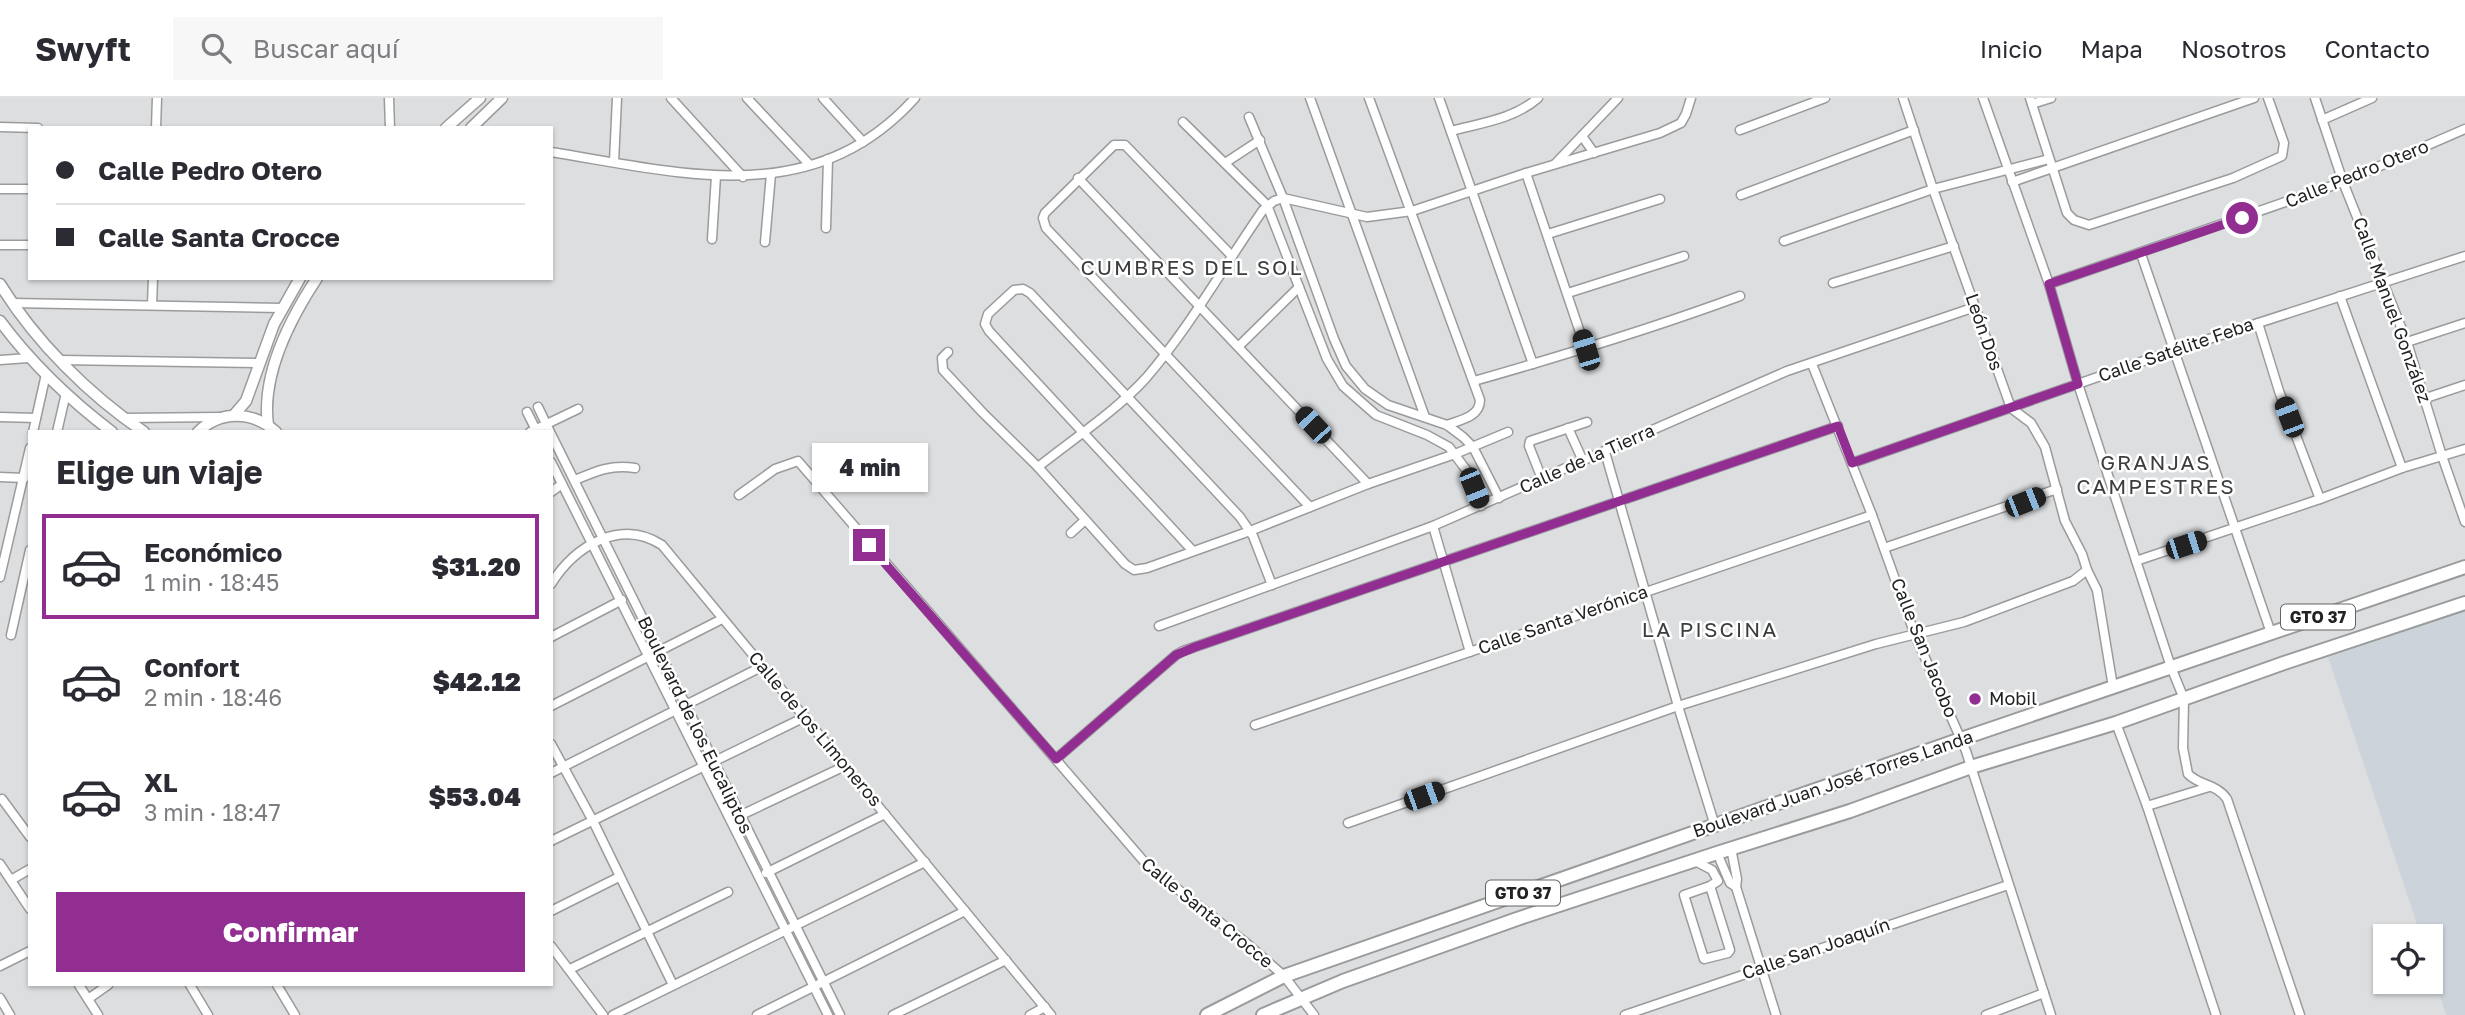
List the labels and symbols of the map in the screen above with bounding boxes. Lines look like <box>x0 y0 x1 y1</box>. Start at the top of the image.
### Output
street label: Calle Pedro Otero <box>2282 134 2431 212</box>
route start <box>2226 202 2258 234</box>
street label: Calle Manuel González <box>2349 214 2437 406</box>
district label: CUMBRES DEL SOL <box>1080 254 1304 280</box>
street label: León Dos <box>1962 290 2008 373</box>
street label: Calle Satélite Feba <box>2095 312 2256 386</box>
car <box>1570 327 1603 373</box>
car <box>2272 394 2307 440</box>
car <box>1291 402 1336 448</box>
street label: Calle de la Tierra <box>1516 418 1658 498</box>
callout: 4 min <box>811 444 927 492</box>
district label: GRANJAS CAMPESTRES <box>2076 449 2236 499</box>
car <box>1457 465 1492 511</box>
car <box>2002 484 2049 520</box>
route end <box>853 529 885 561</box>
car <box>2163 529 2210 561</box>
street label: Calle San Jacobo <box>1887 575 1963 721</box>
street label: Calle Santa Verónica <box>1475 580 1650 658</box>
road number: GTO 37 <box>2281 604 2355 630</box>
street label: Boulevard de los Eucaliptos <box>634 612 758 837</box>
district label: LA PISCINA <box>1642 616 1778 642</box>
street label: Calle de los Limoneros <box>744 646 887 810</box>
place label: Mobil <box>1989 687 2037 709</box>
marker: Mobil <box>1967 691 1983 707</box>
street label: Boulevard Juan José Torres Landa <box>1690 725 1976 841</box>
car <box>1401 779 1448 813</box>
street label: Calle Santa Crocce <box>1137 852 1278 972</box>
road number: GTO 37 <box>1486 880 1560 906</box>
street label: Calle San Joaquín <box>1739 912 1892 984</box>

